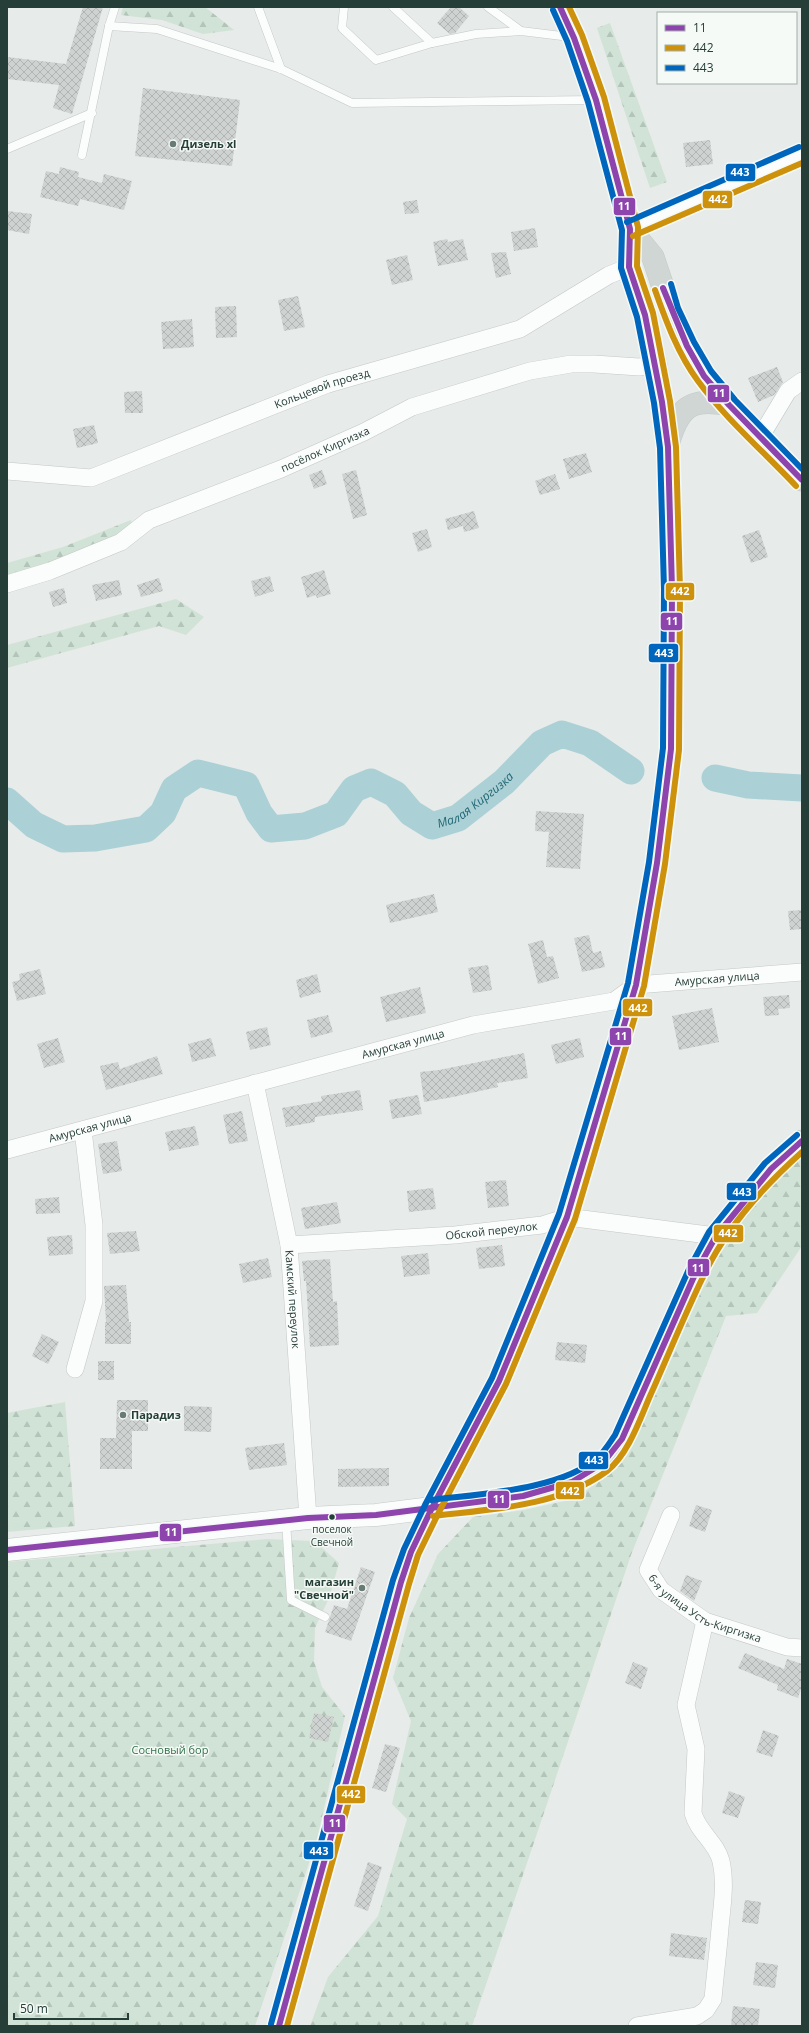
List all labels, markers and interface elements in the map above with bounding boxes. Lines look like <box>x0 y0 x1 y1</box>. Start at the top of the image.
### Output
legend <box>657 12 797 84</box>
text: 11 <box>693 19 707 36</box>
text: 442 <box>693 39 714 56</box>
text: 443 <box>693 59 714 76</box>
place label: Дизель xl <box>181 136 236 151</box>
marker: Дизель xl <box>168 139 178 149</box>
line badge: 443 <box>725 163 756 182</box>
text: 443 <box>731 164 749 179</box>
line badge: 442 <box>702 190 733 209</box>
text: 442 <box>709 191 727 206</box>
line badge: 11 <box>613 197 636 216</box>
text: 11 <box>618 198 630 213</box>
street label: Кольцевой проезд <box>272 364 372 412</box>
line badge: 11 <box>707 384 730 403</box>
text: 11 <box>713 385 725 400</box>
street label: посёлок Киргизка <box>278 422 372 475</box>
line badge: 442 <box>665 582 695 601</box>
text: 442 <box>671 583 689 598</box>
line badge: 11 <box>660 612 683 631</box>
text: 11 <box>666 613 678 628</box>
line badge: 443 <box>648 643 679 663</box>
text: 443 <box>655 645 673 660</box>
water label: Малая Киргизка <box>435 768 517 832</box>
street label: Амурская улица <box>674 967 760 989</box>
line badge: 442 <box>622 998 653 1017</box>
text: 442 <box>629 1000 647 1015</box>
street label: Амурская улица <box>360 1025 446 1062</box>
line badge: 11 <box>609 1027 632 1046</box>
text: 11 <box>615 1028 627 1043</box>
street label: Амурская улица <box>47 1109 133 1146</box>
line badge: 443 <box>726 1182 757 1201</box>
text: 443 <box>733 1184 751 1199</box>
street label: Обской переулок <box>445 1218 539 1243</box>
line badge: 442 <box>713 1224 744 1243</box>
text: 442 <box>719 1225 737 1240</box>
street label: Камский переулок <box>282 1249 304 1349</box>
line badge: 11 <box>687 1258 710 1277</box>
text: 11 <box>692 1260 704 1275</box>
place label: Парадиз <box>131 1407 181 1422</box>
marker: Парадиз <box>118 1410 128 1420</box>
line badge: 443 <box>578 1451 609 1470</box>
text: 443 <box>585 1452 603 1467</box>
line badge: 442 <box>555 1481 585 1500</box>
text: 442 <box>561 1483 579 1498</box>
line badge: 11 <box>487 1490 510 1509</box>
text: 11 <box>493 1491 505 1506</box>
marker: поселок Свечной <box>327 1512 337 1522</box>
place label: поселок Свечной <box>311 1522 353 1549</box>
line badge: 11 <box>159 1523 182 1542</box>
text: 11 <box>165 1524 177 1539</box>
street label: 6-я улица Усть-Киргизка <box>646 1571 763 1645</box>
place label: магазин "Свечной" <box>294 1574 354 1602</box>
marker: магазин "Свечной" <box>357 1583 367 1593</box>
park label: Сосновый бор <box>132 1742 209 1757</box>
line badge: 442 <box>336 1785 366 1804</box>
text: 442 <box>342 1786 360 1801</box>
line badge: 11 <box>323 1814 346 1833</box>
text: 11 <box>329 1815 341 1830</box>
line badge: 443 <box>303 1841 334 1860</box>
text: 443 <box>310 1843 328 1858</box>
scale bar <box>14 1995 128 2021</box>
text: 50 m <box>20 2000 48 2017</box>

